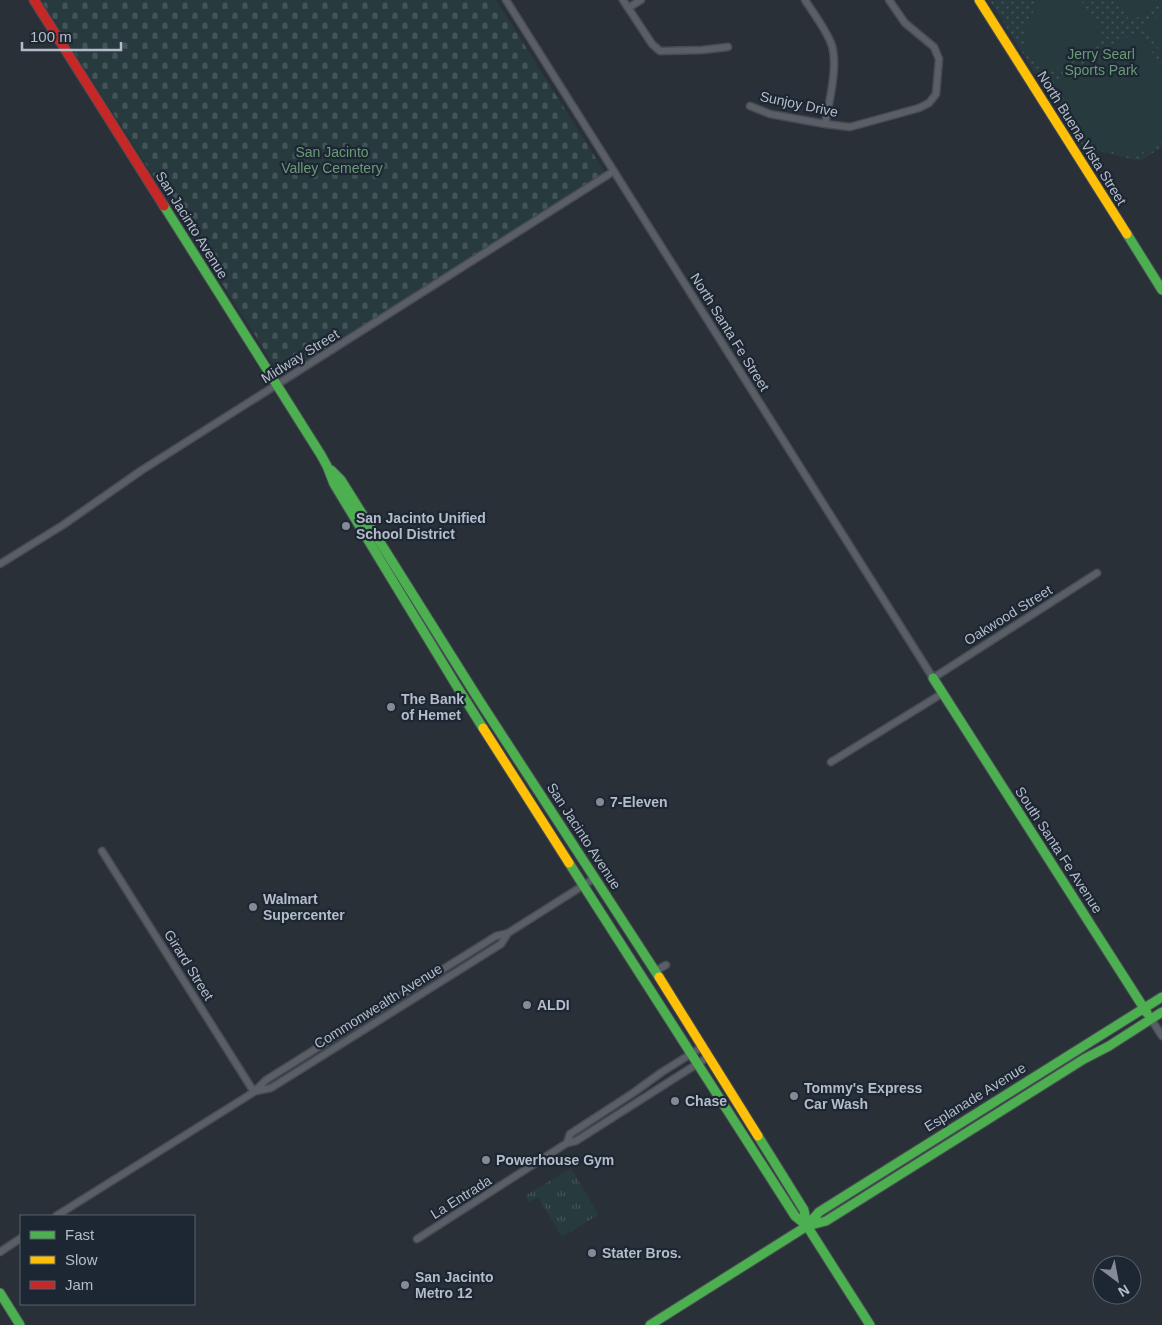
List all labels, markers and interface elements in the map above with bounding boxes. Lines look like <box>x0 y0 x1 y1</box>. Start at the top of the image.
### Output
scale bar <box>22 20 121 52</box>
text: 100 m <box>30 28 72 45</box>
park label: Jerry Searl Sports Park <box>1064 46 1139 78</box>
street label: North Buena Vista Street <box>1034 68 1130 208</box>
street label: Sunjoy Drive <box>759 88 840 120</box>
park label: San Jacinto Valley Cemetery <box>281 144 383 176</box>
street label: San Jacinto Avenue <box>152 168 232 282</box>
street label: North Santa Fe Street <box>687 270 773 394</box>
street label: Midway Street <box>258 326 342 386</box>
place label: San Jacinto Unified School District <box>356 510 486 542</box>
marker: San Jacinto Unified School District <box>340 520 352 532</box>
street label: Oakwood Street <box>961 582 1055 648</box>
place label: The Bank of Hemet <box>401 691 464 723</box>
marker: The Bank of Hemet <box>385 701 397 713</box>
street label: San Jacinto Avenue <box>544 780 624 892</box>
street label: South Santa Fe Avenue <box>1012 784 1106 916</box>
place label: 7-Eleven <box>610 794 668 810</box>
marker: 7-Eleven <box>594 796 606 808</box>
place label: Walmart Supercenter <box>263 891 345 923</box>
marker: Walmart Supercenter <box>247 901 259 913</box>
street label: Girard Street <box>161 927 217 1003</box>
street label: Commonwealth Avenue <box>311 960 445 1052</box>
place label: ALDI <box>537 997 570 1013</box>
marker: ALDI <box>521 999 533 1011</box>
street label: Esplanade Avenue <box>921 1059 1029 1135</box>
place label: Tommy's Express Car Wash <box>804 1080 922 1112</box>
marker: Tommy's Express Car Wash <box>788 1090 800 1102</box>
place label: Chase <box>685 1093 727 1109</box>
marker: Chase <box>669 1095 681 1107</box>
place label: Powerhouse Gym <box>496 1152 614 1168</box>
marker: Powerhouse Gym <box>480 1154 492 1166</box>
street label: La Entrada <box>428 1172 494 1222</box>
legend <box>20 1215 195 1305</box>
text: Fast <box>65 1226 95 1243</box>
place label: Stater Bros. <box>602 1245 681 1261</box>
marker: Stater Bros. <box>586 1247 598 1259</box>
text: Slow <box>65 1251 98 1268</box>
north arrow <box>1092 1255 1142 1305</box>
place label: San Jacinto Metro 12 <box>415 1269 494 1301</box>
text: Jam <box>65 1276 93 1293</box>
marker: San Jacinto Metro 12 <box>399 1279 411 1291</box>
text: N <box>1115 1282 1132 1300</box>

